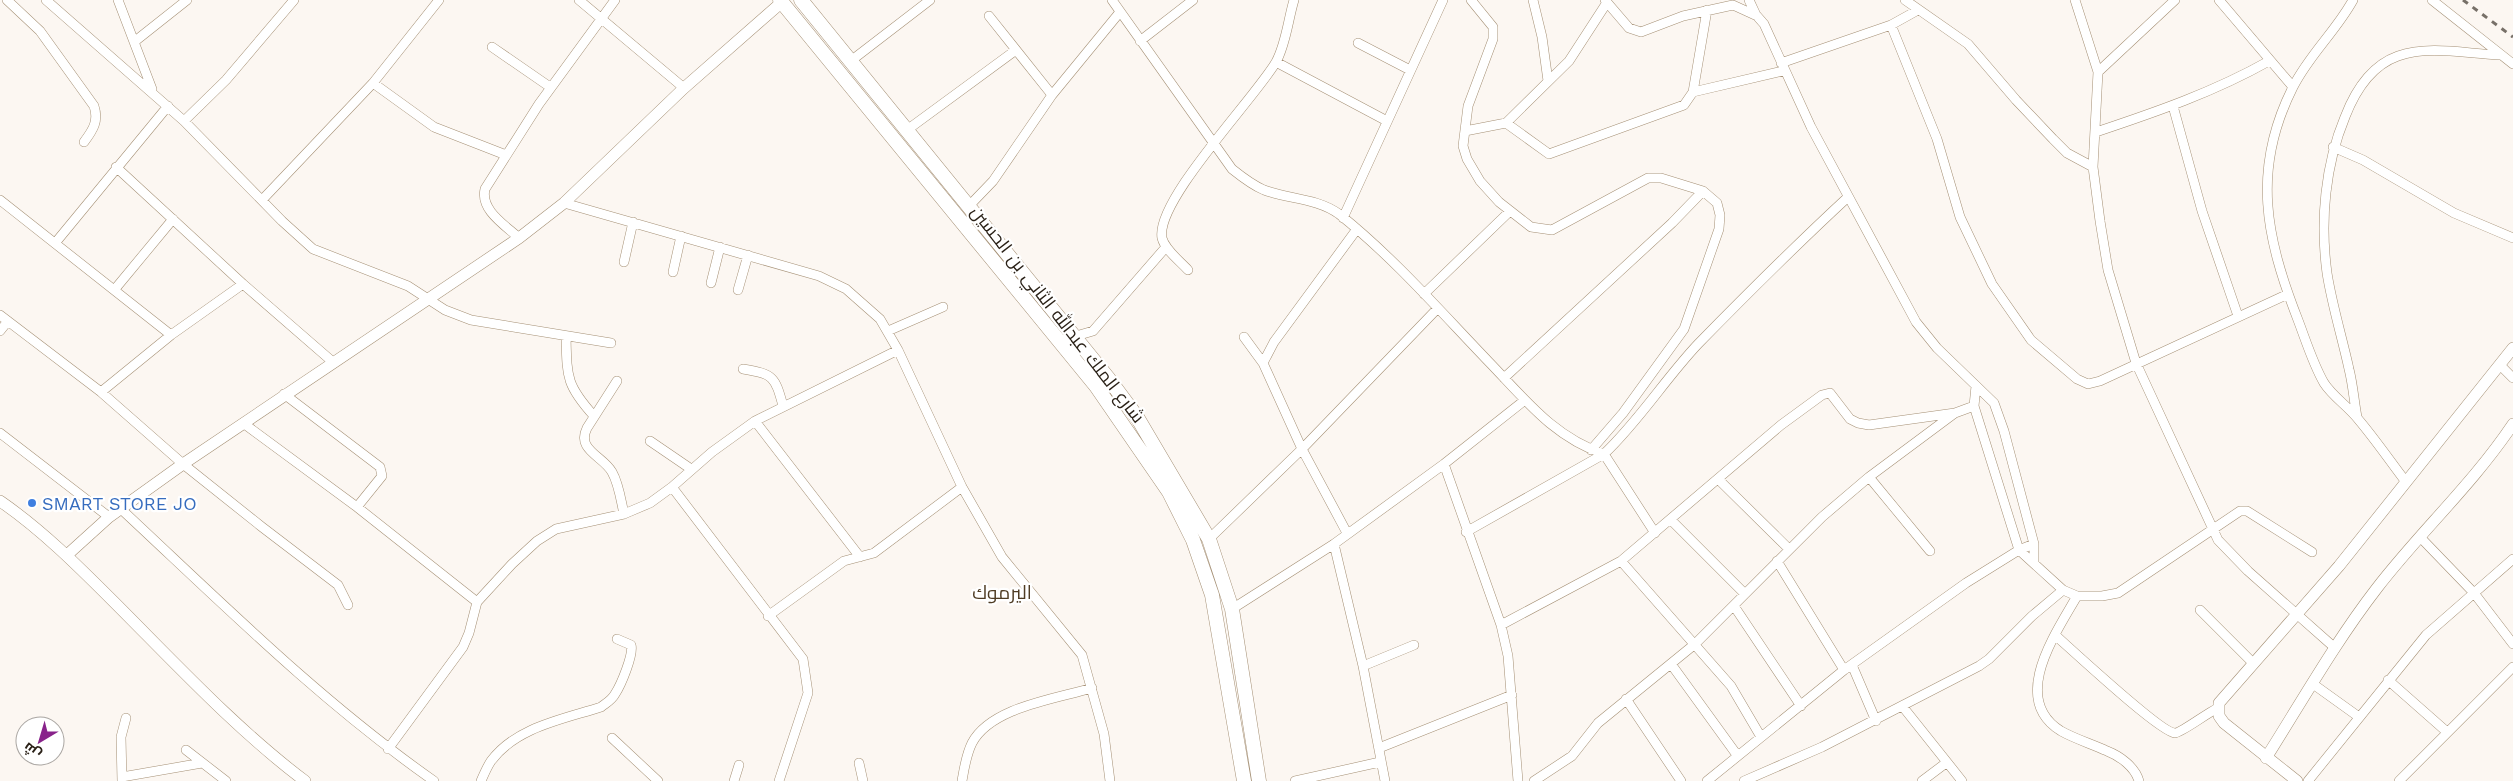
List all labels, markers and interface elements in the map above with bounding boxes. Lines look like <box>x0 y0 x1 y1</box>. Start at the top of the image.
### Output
street label: شارع الملك عبدالله الثاني بن الحسين <box>964 201 1150 429</box>
place label: SMART STORE JO <box>42 493 197 514</box>
marker: SMART STORE JO <box>26 497 38 509</box>
district label: اليرموك <box>972 581 1032 604</box>
north arrow <box>15 716 65 766</box>
text: ش <box>20 739 45 763</box>

